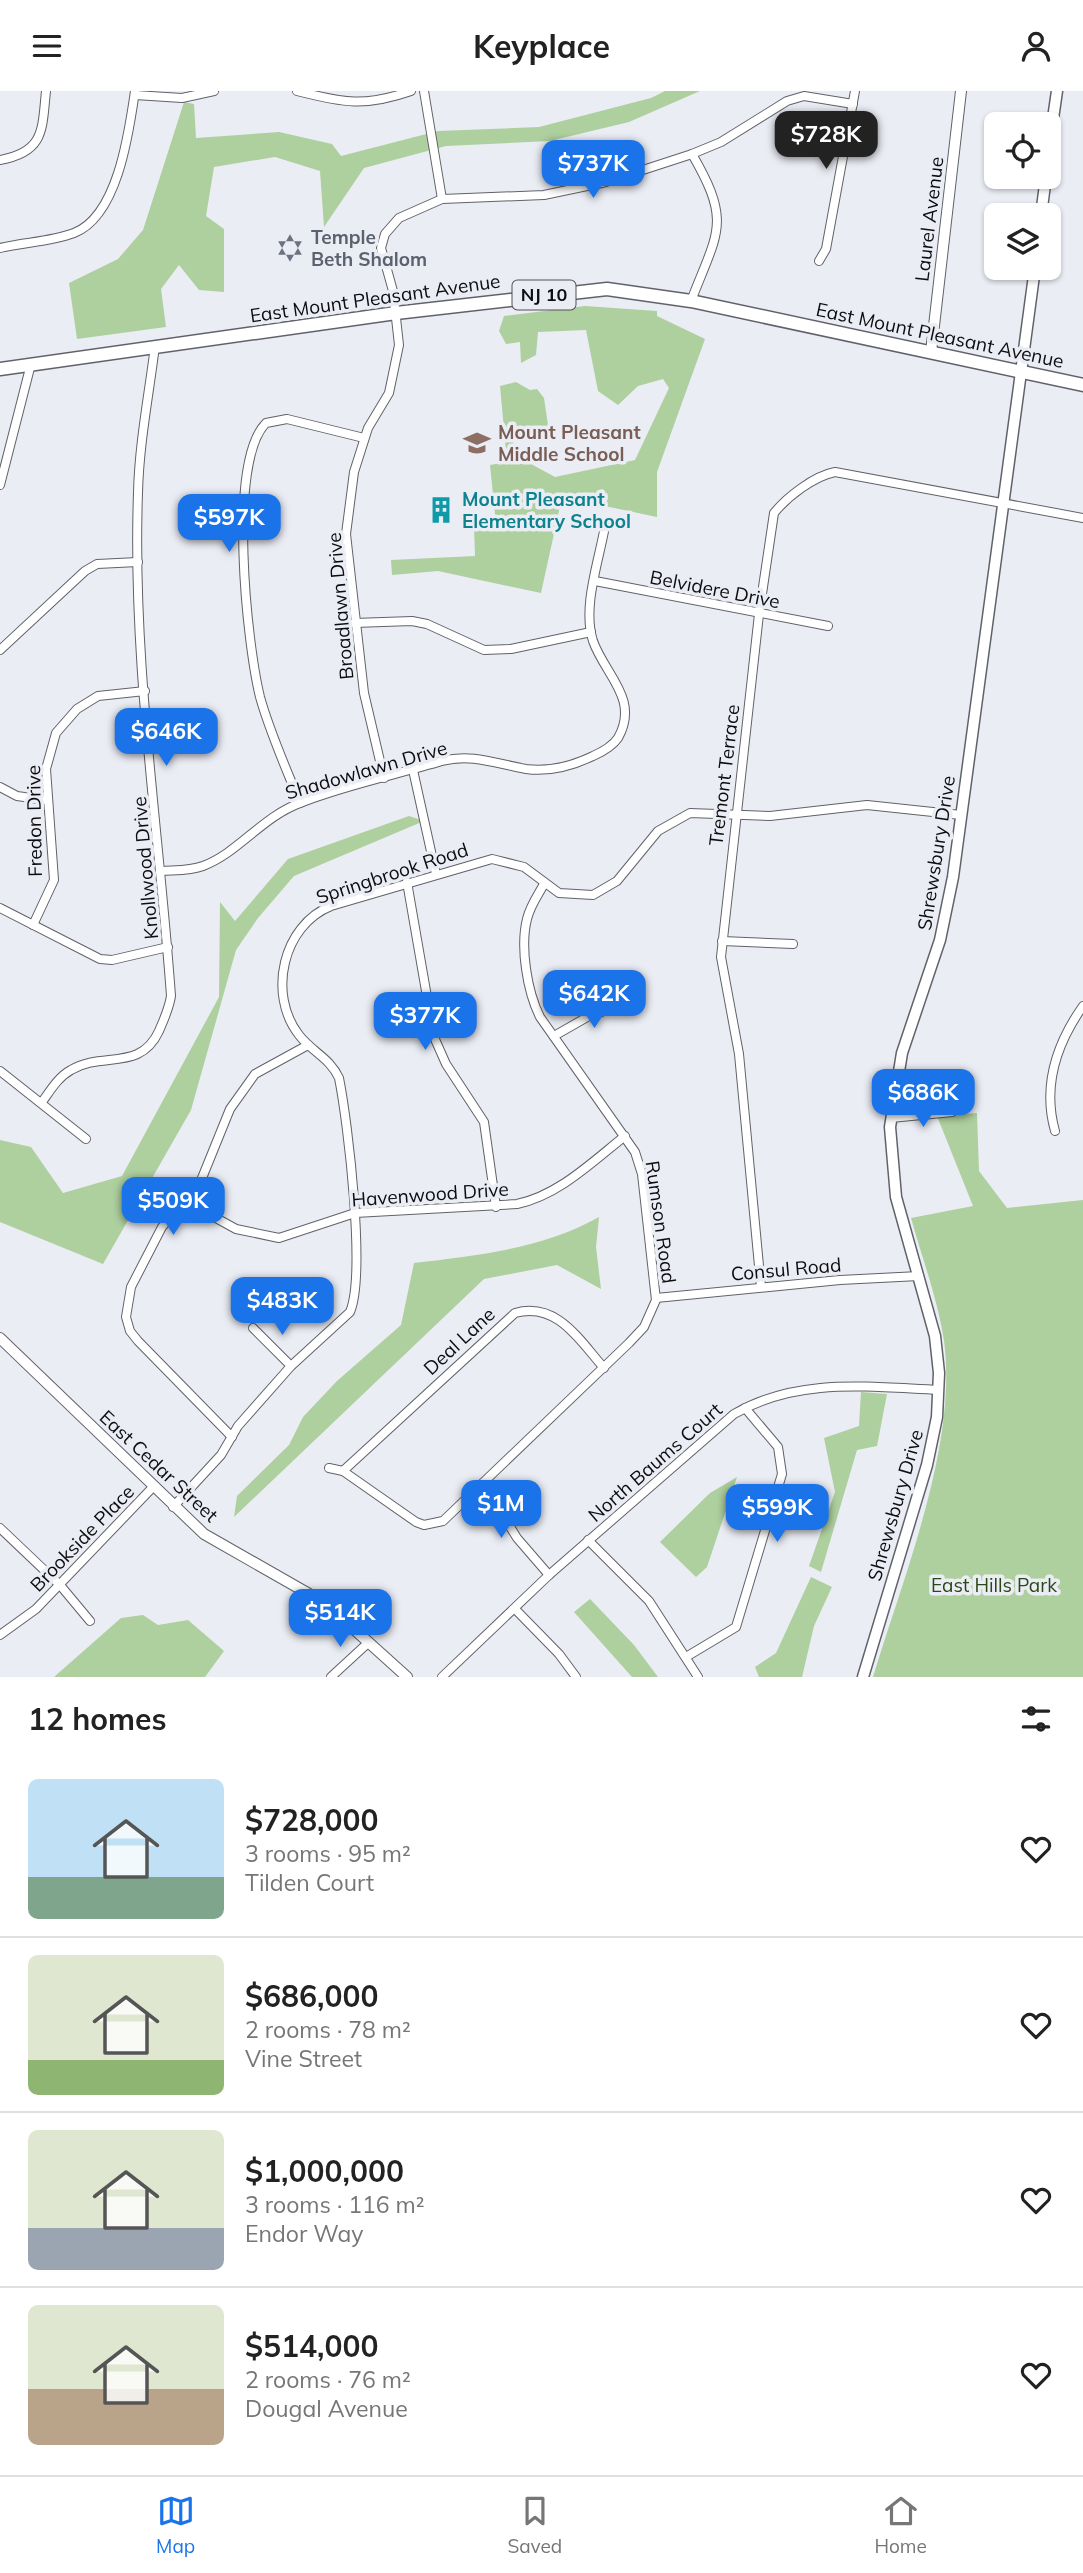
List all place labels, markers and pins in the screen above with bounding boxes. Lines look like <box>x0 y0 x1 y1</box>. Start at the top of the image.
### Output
pin: $728K <box>777 111 875 171</box>
pin: $737K <box>544 141 642 200</box>
place label: Temple Beth Shalom <box>311 225 427 271</box>
synagogue icon: Temple Beth Shalom <box>275 233 305 263</box>
place label: Mount Pleasant Middle School <box>498 420 641 466</box>
school or university icon: Mount Pleasant Middle School <box>462 428 492 458</box>
place label: Mount Pleasant Elementary School <box>462 487 631 533</box>
pin: $597K <box>180 495 278 554</box>
building icon: Mount Pleasant Elementary School <box>426 495 456 525</box>
pin: $646K <box>117 709 215 768</box>
pin: $642K <box>545 971 643 1030</box>
pin: $377K <box>376 993 474 1052</box>
pin: $686K <box>874 1069 972 1129</box>
pin: $509K <box>124 1177 222 1237</box>
pin: $483K <box>233 1277 331 1337</box>
pin: $1M <box>467 1481 535 1540</box>
pin: $599K <box>728 1485 826 1544</box>
pin: $514K <box>291 1589 389 1649</box>

